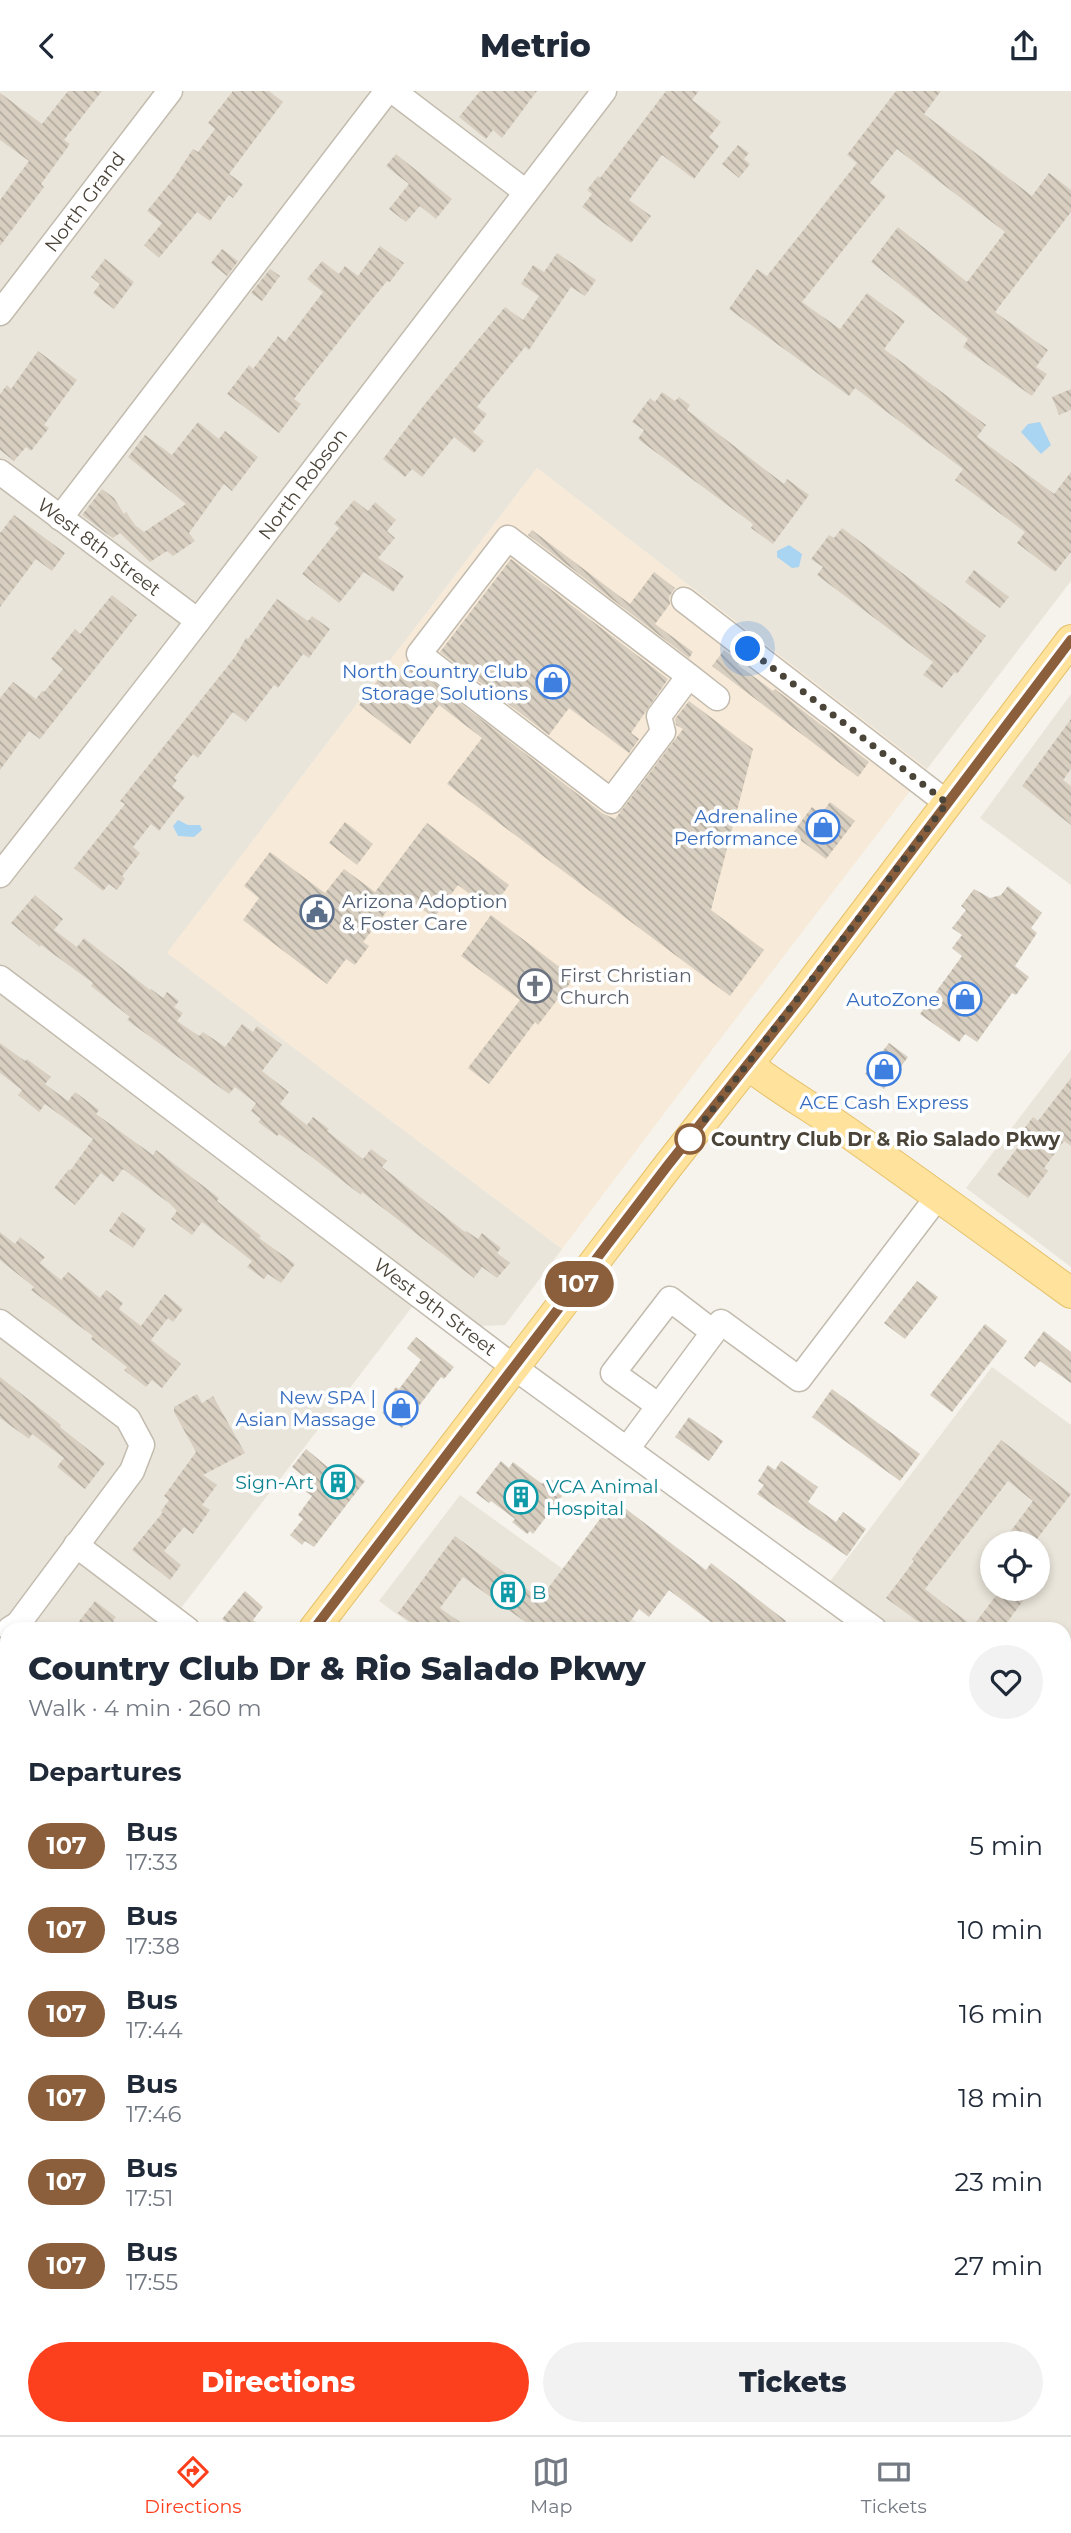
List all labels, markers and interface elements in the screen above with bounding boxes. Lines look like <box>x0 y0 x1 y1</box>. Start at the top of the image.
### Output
text: Metrio <box>480 26 591 65</box>
icon: back <box>28 27 66 65</box>
icon: share <box>1005 27 1043 65</box>
street label: North Grand <box>40 147 130 257</box>
street label: North Robson <box>254 424 352 544</box>
street label: West 8th Street <box>33 493 165 601</box>
your location <box>730 631 765 666</box>
place label: North Country Club Storage Solutions <box>342 660 528 705</box>
shop icon: North Country Club Storage Solutions <box>534 663 572 701</box>
place label: Adrenaline Performance <box>674 805 798 850</box>
shop icon: Adrenaline Performance <box>804 808 842 846</box>
place label: Arizona Adoption & Foster Care <box>342 890 507 935</box>
public building icon: Arizona Adoption & Foster Care <box>298 893 336 931</box>
place label: First Christian Church <box>560 964 692 1009</box>
church icon: First Christian Church <box>516 967 554 1005</box>
shop icon: AutoZone <box>946 980 984 1018</box>
place label: AutoZone <box>846 988 940 1011</box>
shop icon: ACE Cash Express <box>865 1050 903 1088</box>
place label: ACE Cash Express <box>799 1091 969 1114</box>
marker: Country Club Dr & Rio Salado Pkwy <box>675 1124 705 1154</box>
place label: Country Club Dr & Rio Salado Pkwy <box>711 1128 1061 1151</box>
street label: West 9th Street <box>369 1253 501 1361</box>
line badge: 107 <box>539 1261 619 1307</box>
text: 107 <box>559 1269 599 1298</box>
place label: New SPA | Asian Massage <box>235 1386 376 1431</box>
shop icon: New SPA | Asian Massage <box>382 1389 420 1427</box>
building icon: Sign-Art <box>319 1463 357 1501</box>
place label: Sign-Art <box>235 1471 314 1494</box>
place label: VCA Animal Hospital <box>546 1475 659 1520</box>
building icon: VCA Animal Hospital <box>502 1478 540 1516</box>
map controls <box>980 1531 1050 1601</box>
button: locate <box>980 1531 1050 1601</box>
building icon: B <box>489 1573 527 1611</box>
place label: B <box>532 1581 546 1604</box>
button: heart <box>969 1645 1043 1719</box>
text: Country Club Dr & Rio Salado Pkwy <box>28 1648 646 1688</box>
text: Walk · 4 min · 260 m <box>28 1694 262 1722</box>
text: Departures <box>28 1756 182 1788</box>
text: Bus <box>126 1816 178 1848</box>
text: 5 min <box>969 1830 1043 1862</box>
text: 107 <box>46 1831 87 1860</box>
text: 17:33 <box>126 1848 178 1876</box>
text: Bus <box>126 1900 178 1932</box>
text: 10 min <box>957 1914 1043 1946</box>
text: 107 <box>46 1915 87 1944</box>
text: 17:38 <box>126 1932 180 1960</box>
text: Bus <box>126 1984 178 2016</box>
text: 16 min <box>959 1998 1043 2030</box>
text: 107 <box>46 1999 87 2028</box>
text: 17:44 <box>126 2016 183 2044</box>
text: Bus <box>126 2068 178 2100</box>
text: 18 min <box>958 2082 1043 2114</box>
text: 107 <box>46 2083 87 2112</box>
text: 17:46 <box>126 2100 181 2128</box>
text: Bus <box>126 2152 178 2184</box>
text: 23 min <box>955 2166 1043 2198</box>
text: 107 <box>46 2167 87 2196</box>
text: 17:51 <box>126 2184 174 2212</box>
text: Bus <box>126 2236 178 2268</box>
text: 27 min <box>954 2250 1043 2282</box>
text: 107 <box>46 2251 87 2280</box>
text: 17:55 <box>126 2268 178 2296</box>
button: Directions <box>28 2342 529 2422</box>
button: Tickets <box>543 2342 1043 2422</box>
tab: Directions <box>144 2453 242 2518</box>
tab: Map <box>530 2453 572 2518</box>
tab: Tickets <box>861 2453 927 2518</box>

